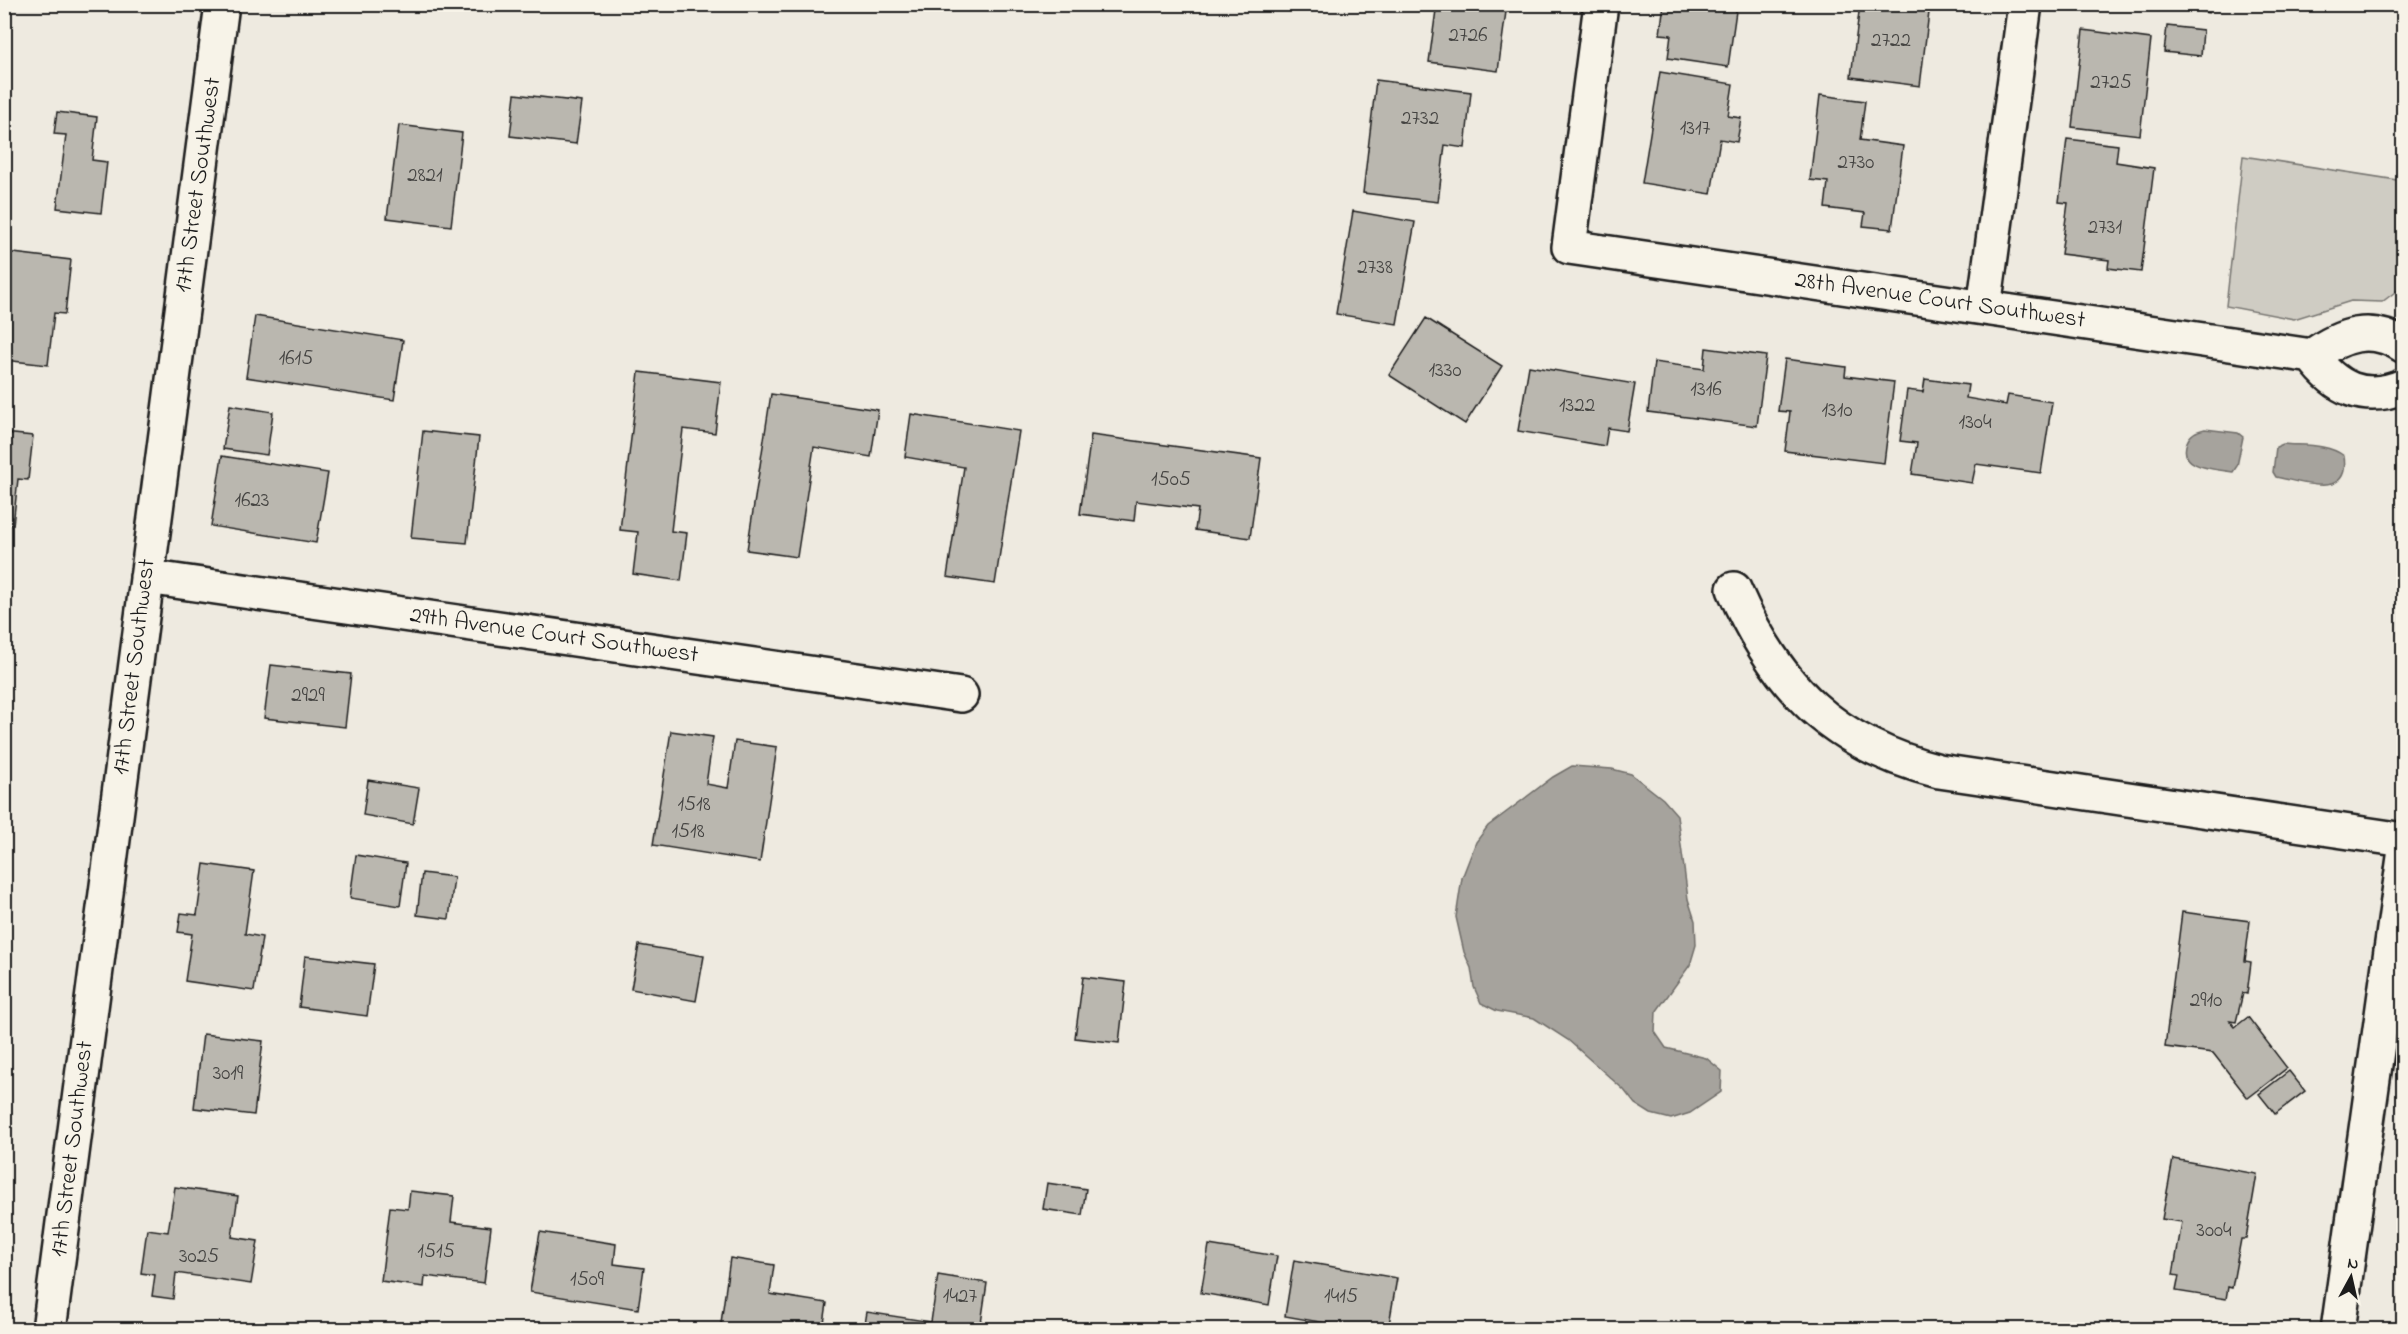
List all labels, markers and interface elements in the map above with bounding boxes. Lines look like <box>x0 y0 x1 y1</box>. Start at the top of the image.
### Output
house number: 2726 <box>1449 21 1487 51</box>
house number: 2722 <box>1871 26 1911 56</box>
house number: 2725 <box>2090 68 2132 98</box>
street label: 17th Street Southwest <box>167 75 231 295</box>
house number: 2732 <box>1401 104 1439 134</box>
house number: 1317 <box>1680 114 1711 144</box>
house number: 2730 <box>1838 148 1874 178</box>
house number: 2821 <box>407 161 443 191</box>
house number: 2731 <box>2088 213 2123 243</box>
house number: 2738 <box>1357 253 1393 283</box>
street label: 28th Avenue Court Southwest <box>1793 263 2087 339</box>
house number: 1615 <box>279 344 313 374</box>
house number: 1330 <box>1428 356 1462 386</box>
house number: 1316 <box>1690 375 1722 405</box>
house number: 1322 <box>1559 391 1595 421</box>
house number: 1310 <box>1821 396 1853 426</box>
house number: 1304 <box>1958 408 1992 438</box>
house number: 1505 <box>1151 465 1191 495</box>
house number: 1623 <box>234 486 270 516</box>
street label: 17th Street Southwest <box>104 557 166 777</box>
street label: 29th Avenue Court Southwest <box>407 598 701 674</box>
house number: 2929 <box>291 681 325 711</box>
house number: 1518 <box>677 790 711 820</box>
house number: 1518 <box>671 817 705 847</box>
house number: 2910 <box>2190 986 2222 1016</box>
street label: 17th Street Southwest <box>42 1039 104 1259</box>
house number: 3019 <box>213 1059 244 1089</box>
house number: 3004 <box>2196 1216 2232 1246</box>
house number: 1515 <box>417 1237 455 1267</box>
house number: 3025 <box>179 1242 219 1272</box>
north arrow <box>2321 1247 2381 1307</box>
text: N <box>2346 1251 2360 1277</box>
house number: 1509 <box>570 1265 605 1295</box>
house number: 1427 <box>943 1282 978 1312</box>
house number: 1415 <box>1324 1282 1358 1312</box>

